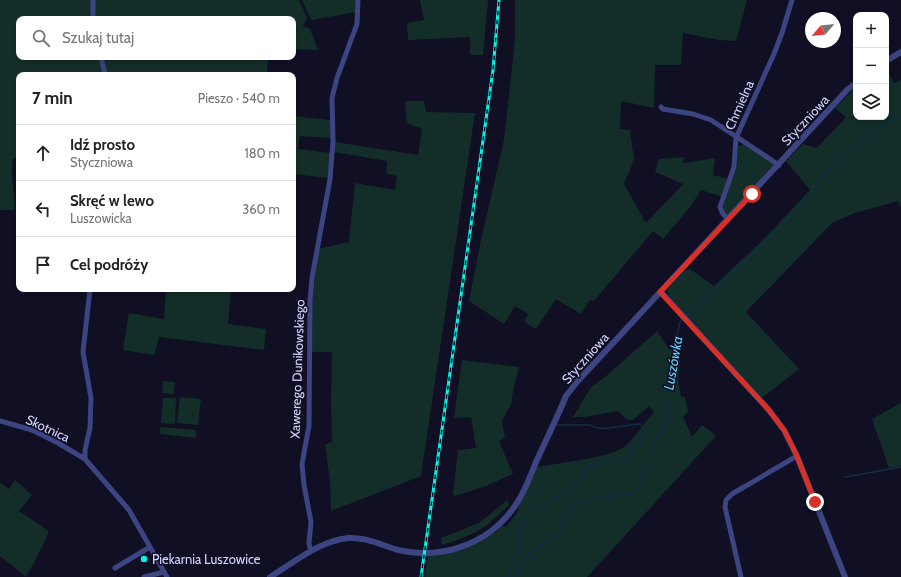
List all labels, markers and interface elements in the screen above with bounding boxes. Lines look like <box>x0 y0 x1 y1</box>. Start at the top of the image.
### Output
north arrow <box>805 12 841 48</box>
map controls <box>853 12 889 120</box>
button: + <box>853 12 889 48</box>
search box <box>16 16 296 60</box>
icon: search <box>30 27 52 49</box>
text: Szukaj tutaj <box>62 29 134 47</box>
button: − <box>853 48 889 84</box>
street label: Chmielna <box>721 77 757 132</box>
button: layers <box>853 84 889 120</box>
text: 7 min <box>32 88 73 108</box>
text: Pieszo · 540 m <box>198 90 280 106</box>
street label: Styczniowa <box>778 91 833 148</box>
text: Idź prosto <box>70 136 135 154</box>
icon: ahead <box>32 142 54 164</box>
text: 180 m <box>244 145 280 161</box>
text: Styczniowa <box>70 154 133 170</box>
route start <box>743 185 761 203</box>
text: Skręć w lewo <box>70 192 154 210</box>
icon: left <box>32 198 54 220</box>
text: 360 m <box>242 201 280 217</box>
text: Luszowicka <box>70 210 132 226</box>
icon: arrive <box>32 254 54 276</box>
text: Cel podróży <box>70 256 148 274</box>
street label: Xawerego Dunikowskiego <box>287 299 307 439</box>
street label: Styczniowa <box>558 329 613 387</box>
water label: Luszówka <box>659 335 687 391</box>
street label: Skotnica <box>23 411 73 445</box>
route end <box>806 493 824 511</box>
place label: Piekarnia Luszowice <box>152 551 261 567</box>
marker: Piekarnia Luszowice <box>139 554 149 564</box>

